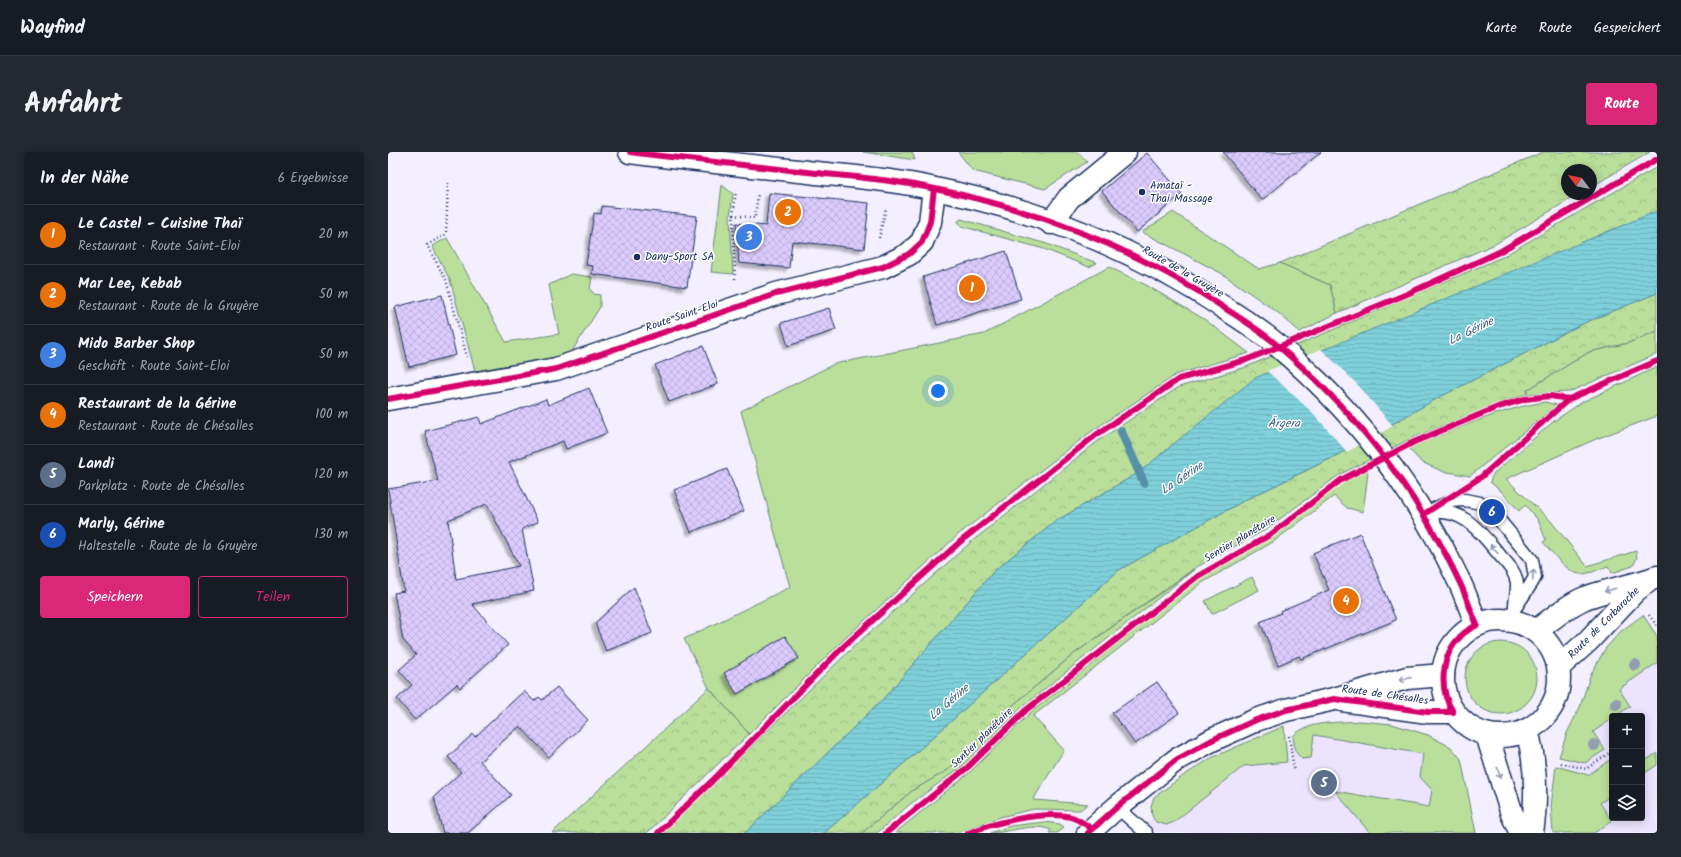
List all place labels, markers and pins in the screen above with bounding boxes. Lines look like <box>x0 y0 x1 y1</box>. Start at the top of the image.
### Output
place label: Amataï - Thai Massage <box>1150 177 1213 208</box>
marker: Amataï - Thai Massage <box>1137 187 1147 197</box>
pin: 2 <box>775 197 801 227</box>
pin: 3 <box>736 222 762 252</box>
place label: Dany-Sport SA <box>645 248 715 266</box>
marker: Dany-Sport SA <box>632 252 642 262</box>
pin: 1 <box>959 273 985 303</box>
pin: 6 <box>1479 497 1505 527</box>
pin: 4 <box>1333 586 1359 616</box>
pin: 5 <box>1311 768 1337 798</box>

